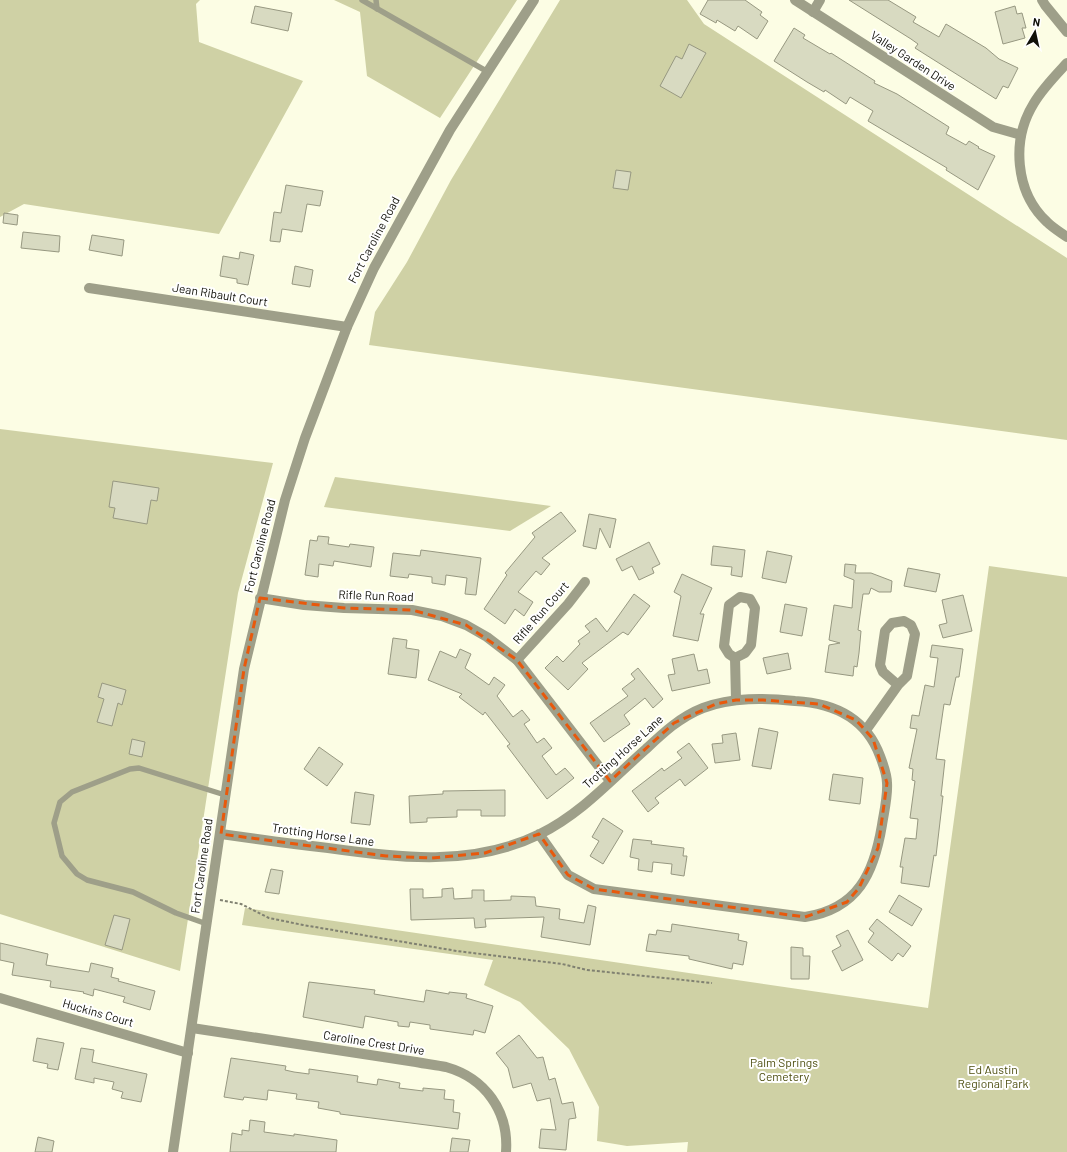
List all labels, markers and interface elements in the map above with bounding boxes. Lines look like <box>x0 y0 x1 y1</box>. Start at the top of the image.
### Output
north arrow <box>1015 12 1055 52</box>
text: N <box>1032 15 1041 29</box>
street label: Valley Garden Drive <box>868 27 959 93</box>
street label: Fort Caroline Road <box>344 194 402 285</box>
street label: Jean Ribault Court <box>171 280 269 308</box>
street label: Fort Caroline Road <box>241 498 277 594</box>
street label: Rifle Run Court <box>509 578 571 646</box>
street label: Rifle Run Road <box>338 587 414 603</box>
street label: Trotting Horse Lane <box>579 712 665 791</box>
street label: Fort Caroline Road <box>187 817 215 914</box>
street label: Trotting Horse Lane <box>271 820 375 848</box>
street label: Huckins Court <box>61 995 135 1029</box>
street label: Caroline Crest Drive <box>323 1027 426 1057</box>
park label: Palm Springs Cemetery <box>750 1055 818 1083</box>
park label: Ed Austin Regional Park <box>957 1062 1029 1090</box>

